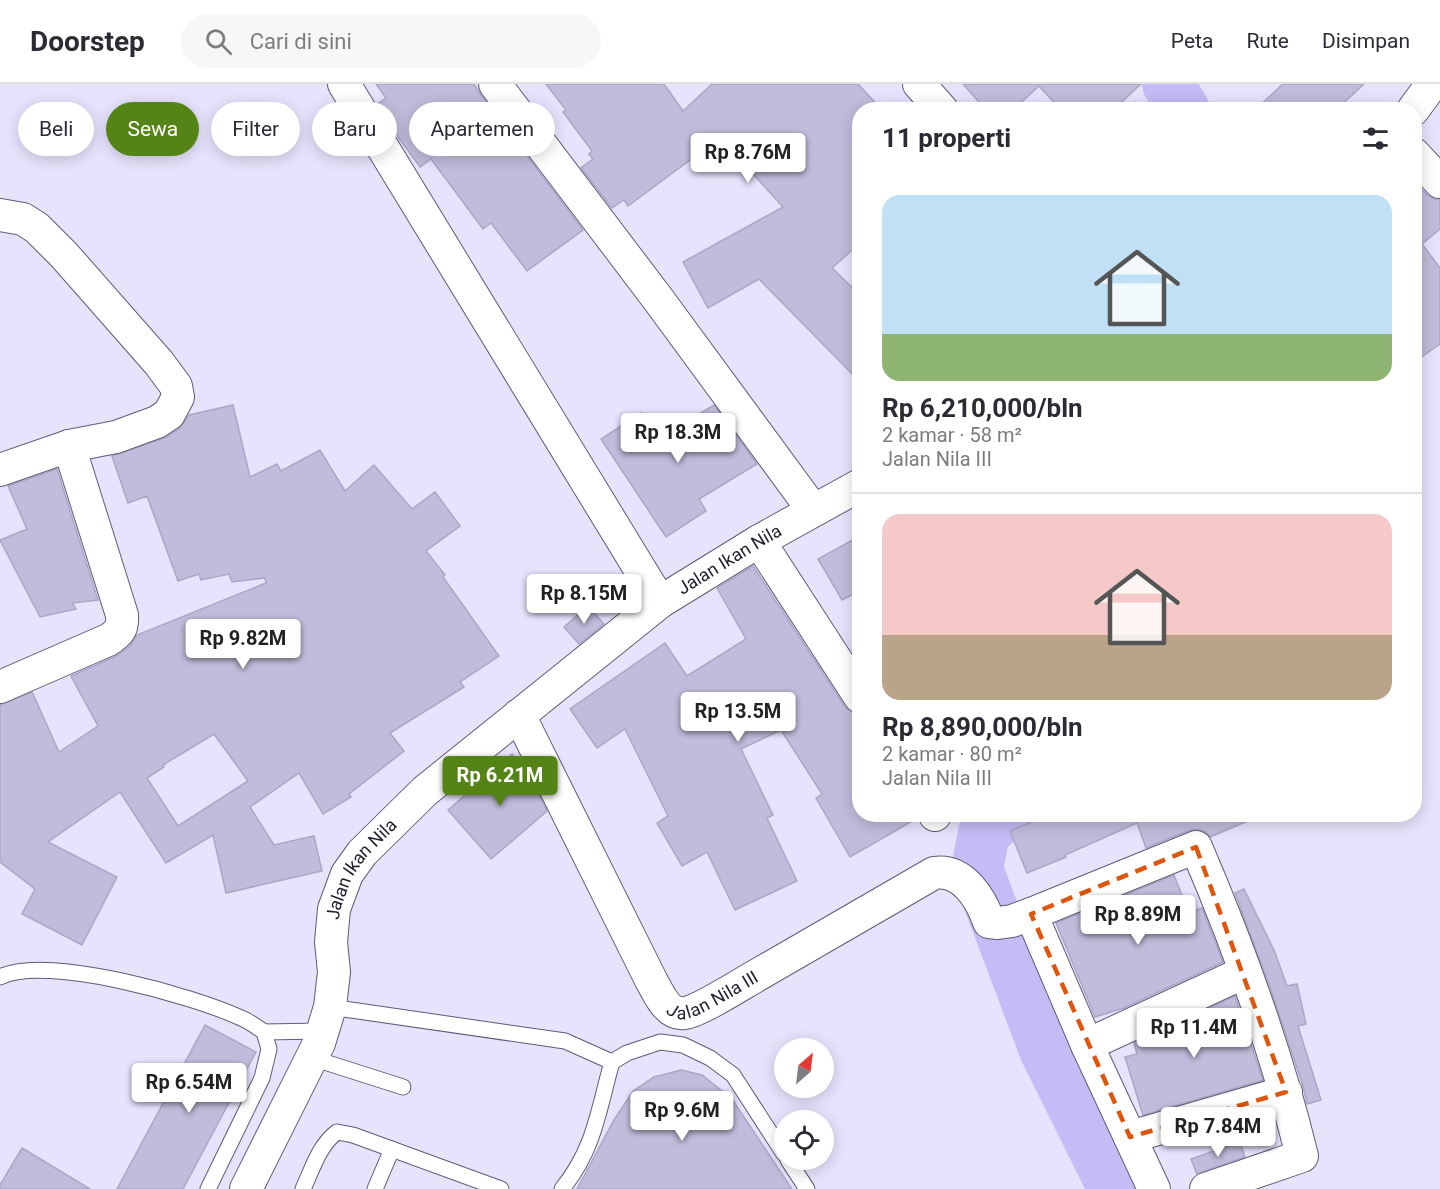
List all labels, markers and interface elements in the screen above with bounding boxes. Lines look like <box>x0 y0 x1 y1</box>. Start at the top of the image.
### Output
search box <box>181 14 601 68</box>
text: Doorstep <box>30 25 145 58</box>
icon: search <box>202 25 235 58</box>
text: Cari di sini <box>250 29 352 54</box>
text: Peta <box>1171 29 1213 53</box>
text: Rute <box>1246 29 1289 53</box>
text: Disimpan <box>1322 29 1410 53</box>
chip: Beli <box>18 102 94 156</box>
chip: Sewa <box>106 102 199 156</box>
chip: Filter <box>211 102 300 156</box>
chip: Baru <box>312 102 397 156</box>
chip: Apartemen <box>409 102 555 156</box>
icon: filters <box>1359 122 1392 155</box>
text: 11 properti <box>882 123 1011 153</box>
pin: Rp 8.76M <box>686 133 810 184</box>
text: Rp 8.76M <box>705 140 791 164</box>
icon: home <box>1083 234 1191 342</box>
text: Rp 6,210,000/bln <box>882 393 1083 423</box>
pin: Rp 18.3M <box>616 413 740 464</box>
text: Rp 18.3M <box>635 420 721 444</box>
text: 2 kamar · 58 m² <box>882 423 1022 447</box>
text: Jalan Nila III <box>882 447 992 471</box>
street label: Jalan Ikan Nila <box>673 520 785 599</box>
icon: home <box>1083 553 1191 661</box>
pin: Rp 8.15M <box>522 574 646 625</box>
text: Rp 8.15M <box>541 581 627 605</box>
pin: Rp 9.82M <box>181 619 305 670</box>
text: Rp 9.82M <box>200 626 286 650</box>
pin: Rp 13.5M <box>676 692 800 743</box>
text: Rp 13.5M <box>695 699 781 723</box>
text: Rp 8,890,000/bln <box>882 712 1083 742</box>
text: 2 kamar · 80 m² <box>882 742 1022 766</box>
pin: Rp 6.21M <box>438 756 562 807</box>
text: Rp 6.21M <box>457 763 543 787</box>
text: Jalan Nila III <box>882 766 992 790</box>
street label: Jalan Ikan Nila <box>322 814 401 920</box>
pin: Rp 8.89M <box>1076 895 1200 946</box>
text: Rp 8.89M <box>1095 902 1181 926</box>
street label: Jalan Nila III <box>663 966 761 1023</box>
pin: Rp 11.4M <box>1132 1008 1256 1059</box>
text: Rp 11.4M <box>1151 1015 1237 1039</box>
north arrow <box>774 1038 834 1098</box>
map controls <box>774 1038 834 1170</box>
pin: Rp 6.54M <box>127 1063 251 1114</box>
text: Rp 6.54M <box>146 1070 232 1094</box>
pin: Rp 9.6M <box>627 1091 737 1142</box>
text: Rp 9.6M <box>644 1098 720 1122</box>
pin: Rp 7.84M <box>1156 1107 1280 1158</box>
button: locate <box>774 1110 834 1170</box>
text: Rp 7.84M <box>1175 1114 1261 1138</box>

